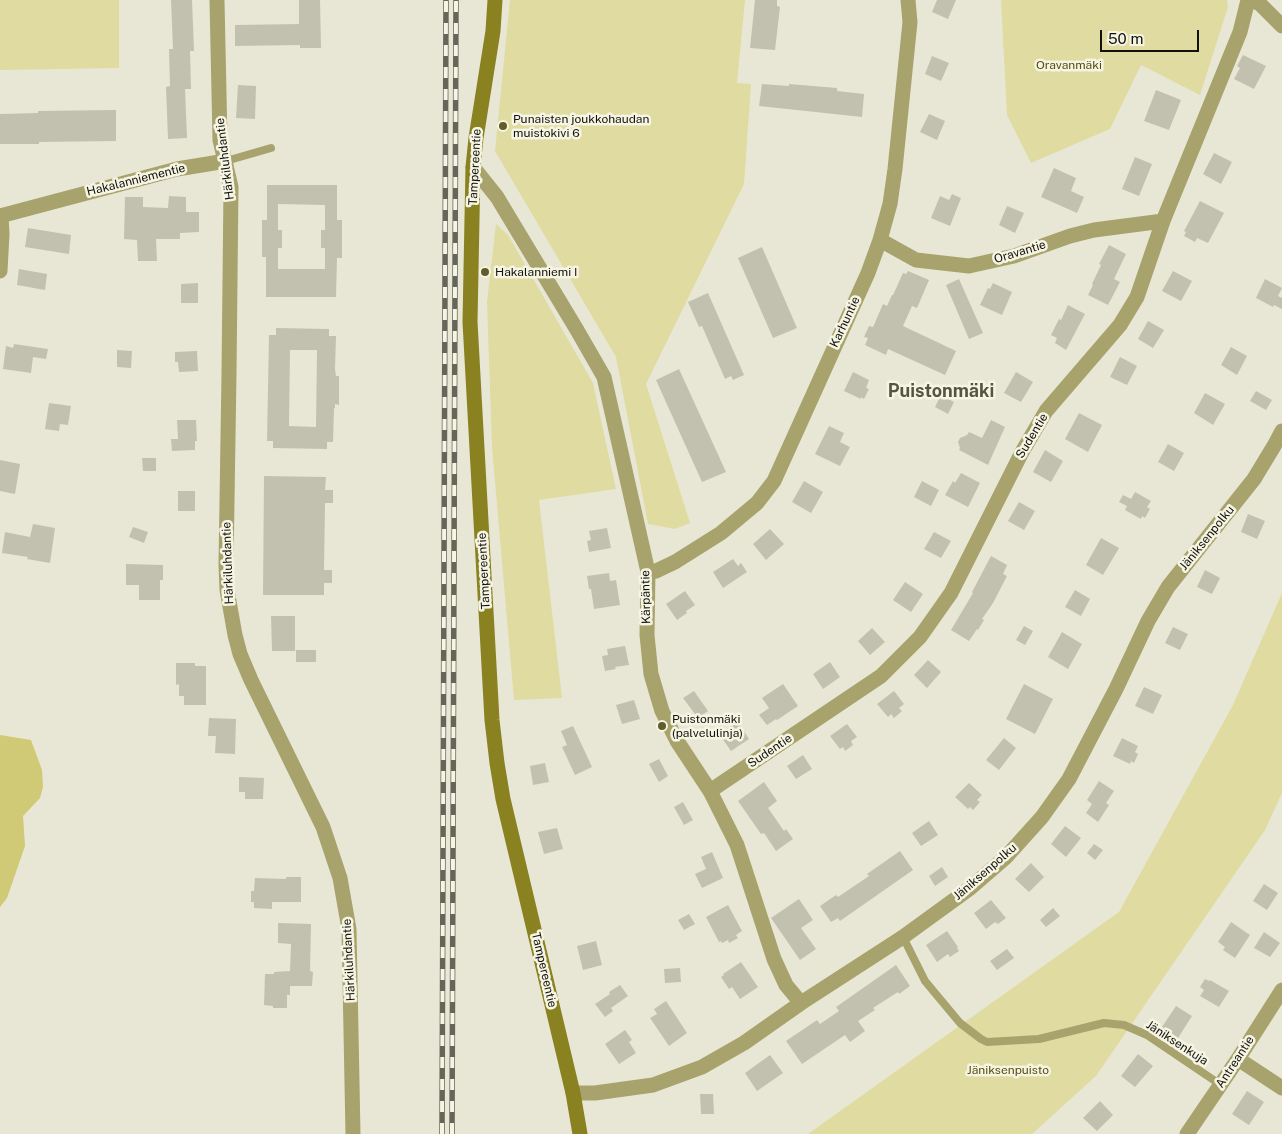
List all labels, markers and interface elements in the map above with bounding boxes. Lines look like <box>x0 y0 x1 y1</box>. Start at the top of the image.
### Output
scale bar <box>1102 20 1201 52</box>
text: 50 m <box>1108 30 1143 47</box>
park label: Oravanmäki <box>1036 58 1102 72</box>
place label: Punaisten joukkohaudan muistokivi 6 <box>513 112 649 140</box>
street label: Härkiluhdantie <box>213 117 237 201</box>
marker: Punaisten joukkohaudan muistokivi 6 <box>497 120 509 132</box>
street label: Tampereentie <box>466 128 484 206</box>
street label: Hakalanniementie <box>85 161 187 199</box>
street label: Oravantie <box>992 237 1048 267</box>
place label: Hakalanniemi I <box>495 265 577 279</box>
marker: Hakalanniemi I <box>479 266 491 278</box>
street label: Karhuntie <box>827 294 863 350</box>
district label: Puistonmäki <box>888 380 994 402</box>
street label: Sudentie <box>1013 411 1051 461</box>
street label: Jäniksenpolku <box>1177 503 1237 573</box>
street label: Härkiluhdantie <box>219 521 237 605</box>
street label: Tampereentie <box>475 532 493 610</box>
street label: Kärpäntie <box>638 570 654 624</box>
place label: Puistonmäki (palvelulinja) <box>672 712 743 740</box>
marker: Puistonmäki (palvelulinja) <box>656 720 668 732</box>
street label: Sudentie <box>745 731 795 771</box>
street label: Jäniksenpolku <box>951 841 1019 903</box>
street label: Härkiluhdantie <box>340 918 358 1002</box>
street label: Tampereentie <box>528 931 560 1009</box>
street label: Jäniksenkuja <box>1143 1018 1211 1068</box>
street label: Antreantie <box>1213 1033 1257 1091</box>
park label: Jäniksenpuisto <box>967 1063 1049 1077</box>

